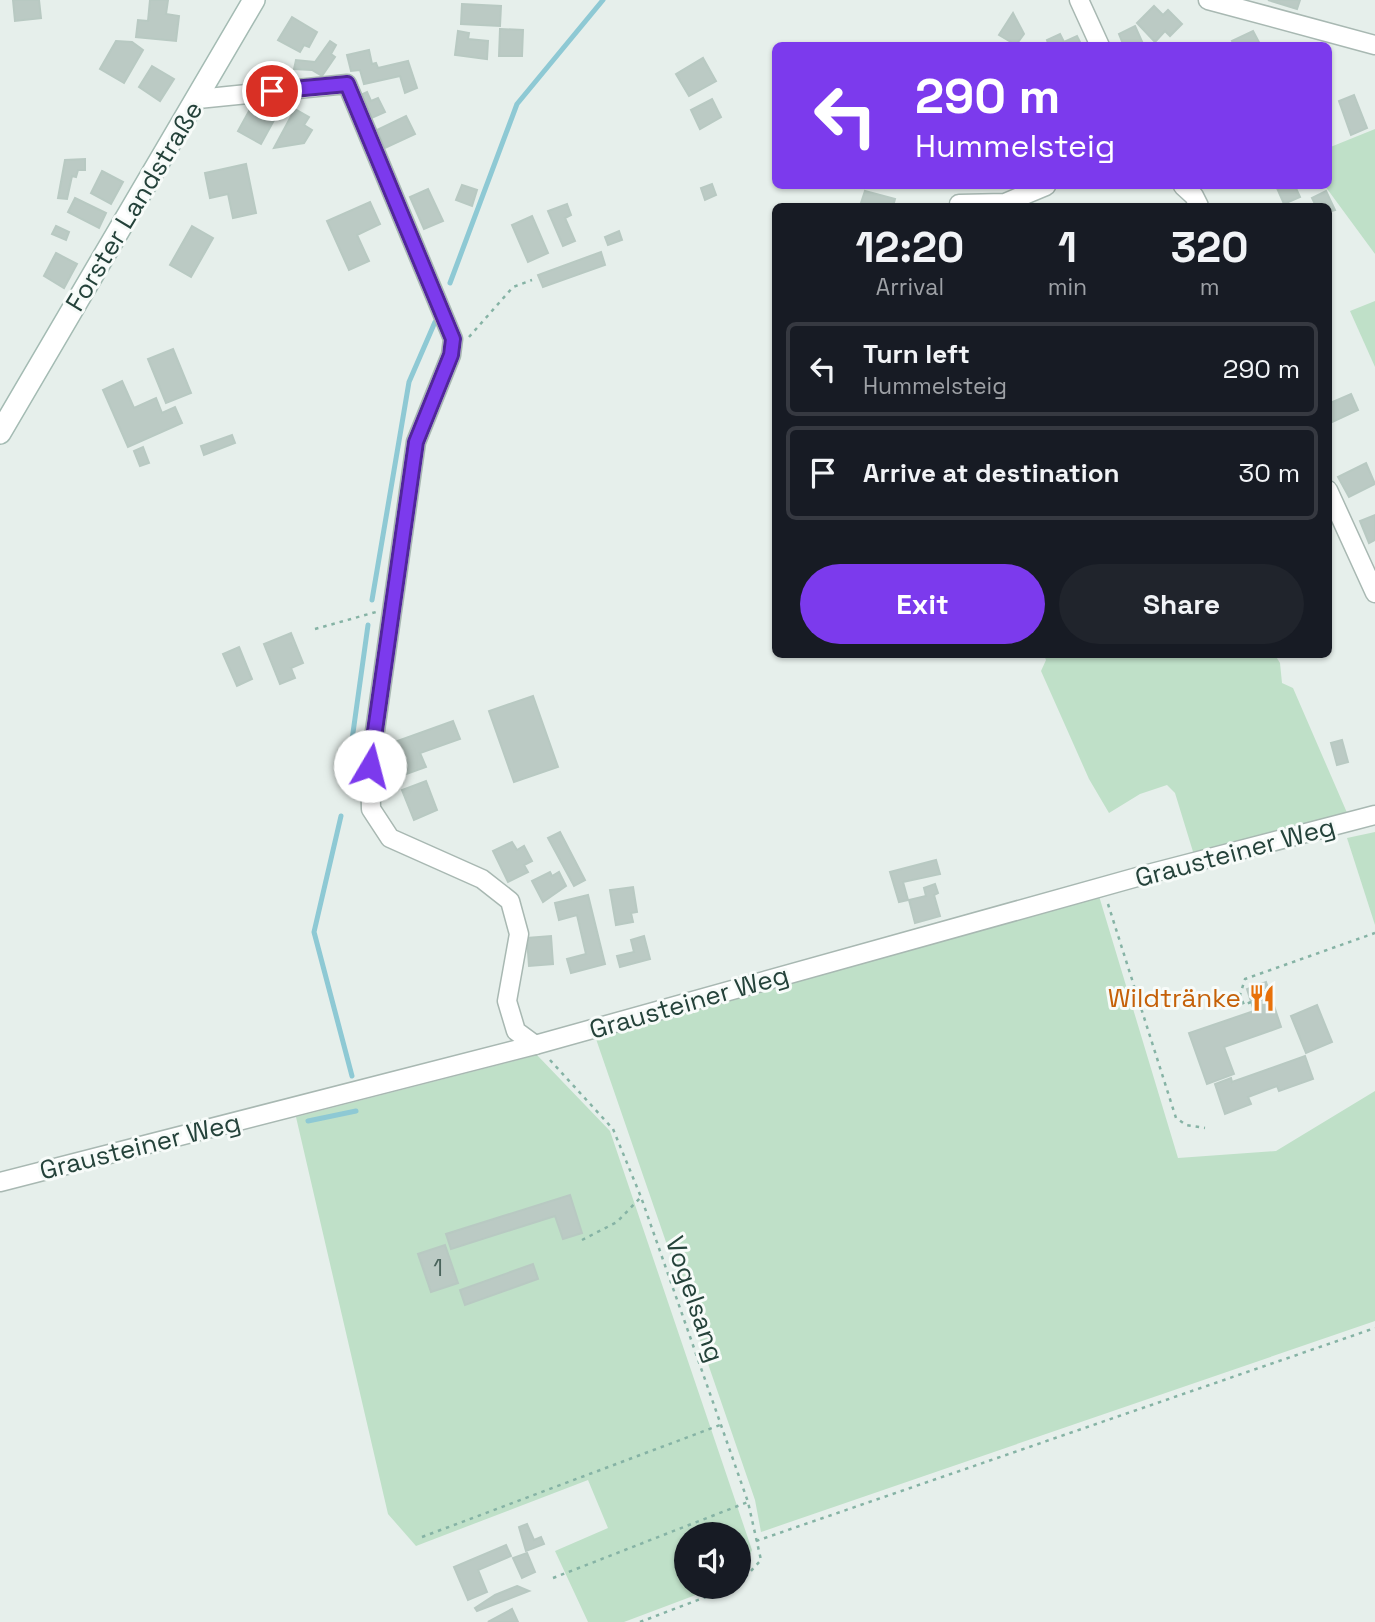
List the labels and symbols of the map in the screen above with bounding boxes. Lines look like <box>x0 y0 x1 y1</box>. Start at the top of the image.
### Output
pin <box>242 61 302 121</box>
street label: Forster Landstraße <box>58 95 210 317</box>
position arrow <box>333 729 407 803</box>
street label: Grausteiner Weg <box>1131 809 1339 895</box>
street label: Grausteiner Weg <box>585 957 793 1047</box>
place label: Wildtränke <box>1108 981 1241 1015</box>
restaurant icon: Wildtränke <box>1247 983 1277 1013</box>
street label: Grausteiner Weg <box>36 1105 244 1187</box>
street label: Vogelsang <box>658 1232 732 1366</box>
house number: 1 <box>433 1253 443 1283</box>

